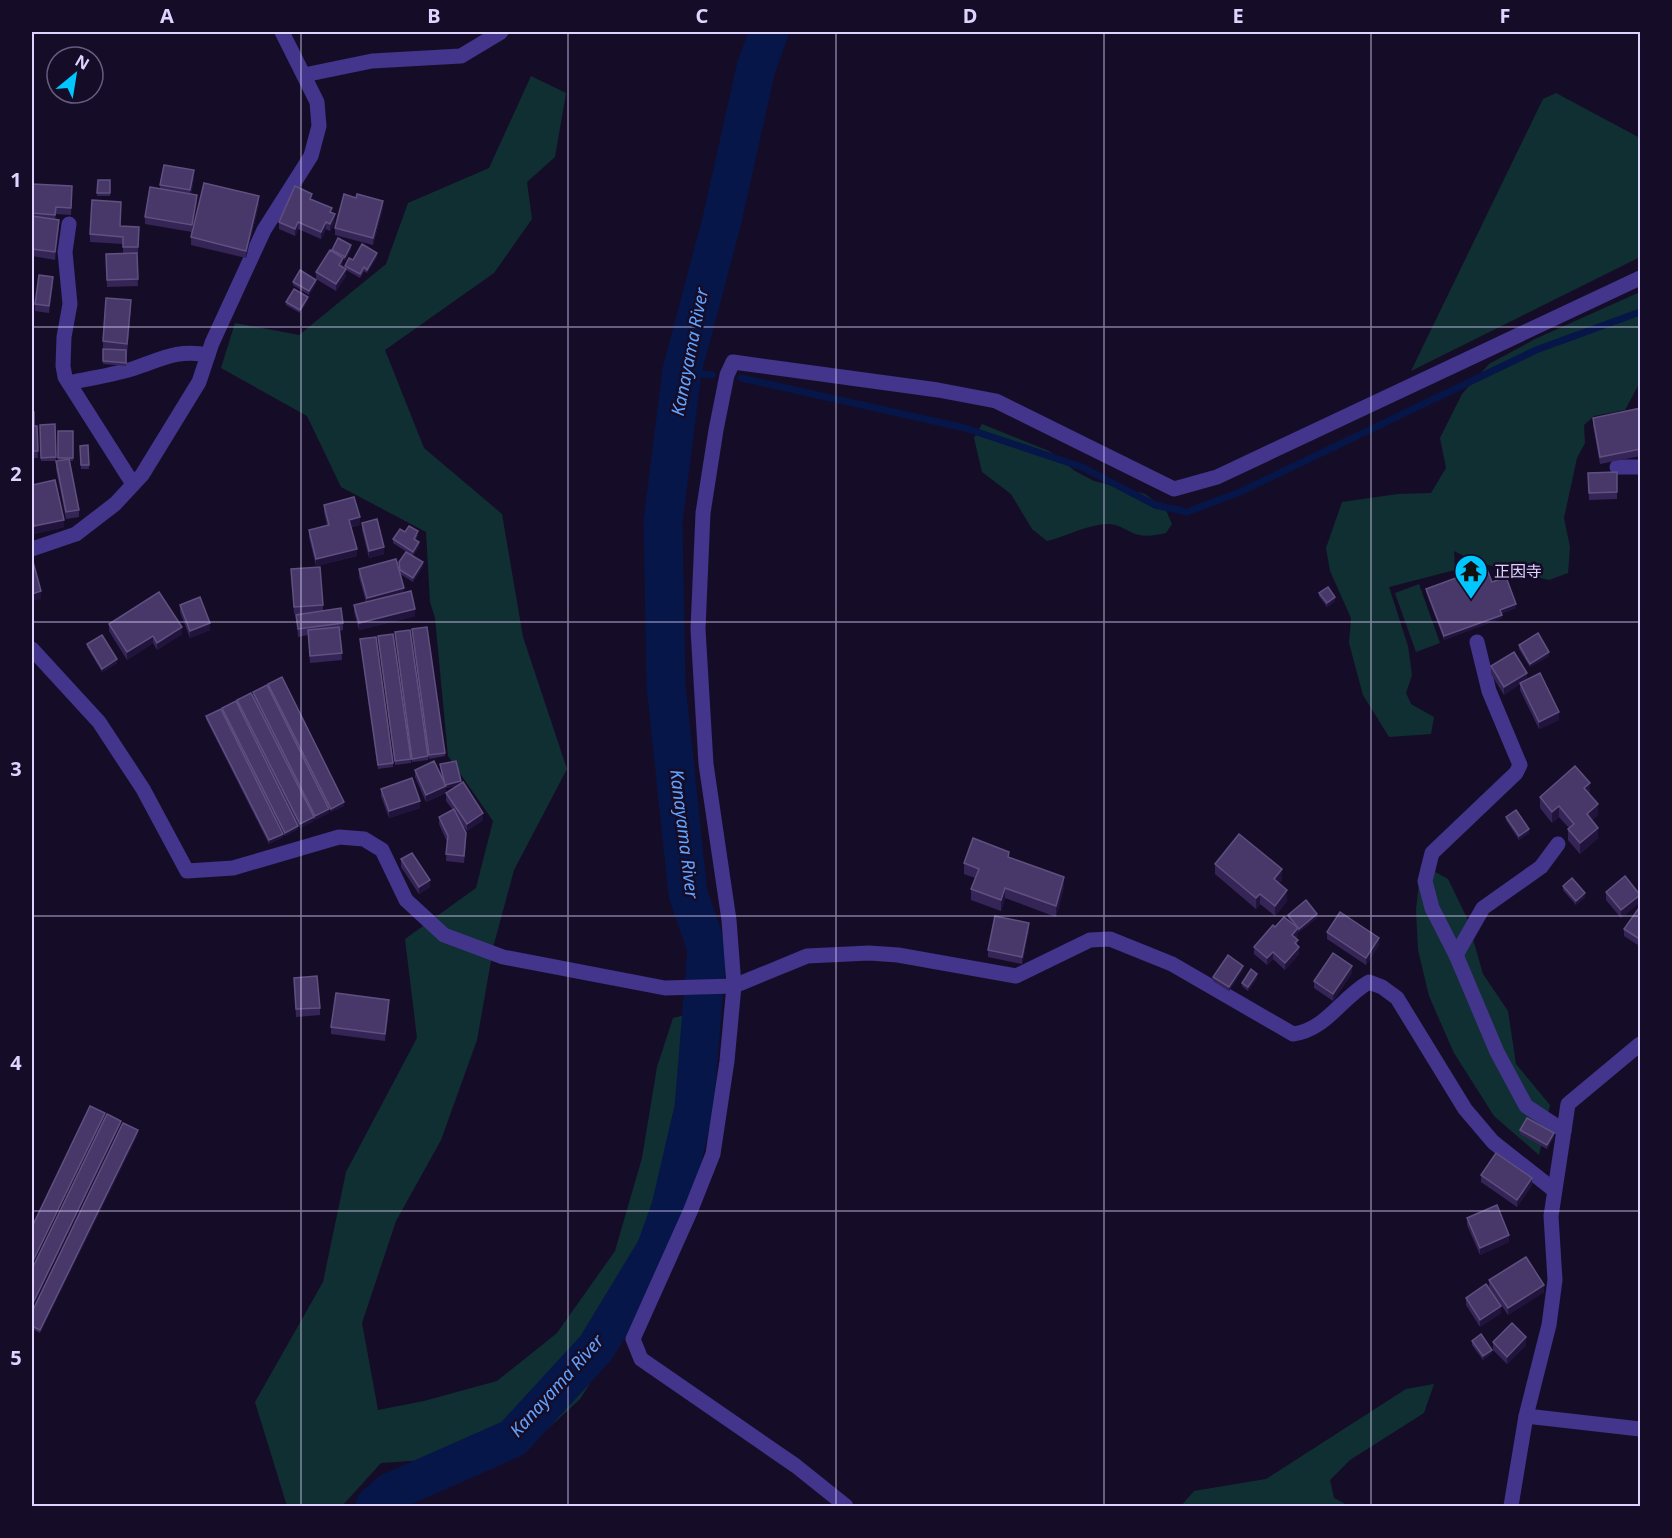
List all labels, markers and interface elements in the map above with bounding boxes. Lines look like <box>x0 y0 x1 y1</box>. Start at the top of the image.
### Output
text: A <box>160 2 174 29</box>
text: B <box>427 2 441 29</box>
text: C <box>696 2 709 29</box>
text: D <box>963 2 977 29</box>
text: E <box>1232 2 1244 29</box>
text: F <box>1500 2 1510 29</box>
north arrow <box>45 45 105 105</box>
text: N <box>71 49 94 75</box>
text: 1 <box>10 166 22 193</box>
water label: Kanayama River <box>665 285 713 418</box>
text: 2 <box>10 460 22 487</box>
temple icon: 正因寺 <box>1453 553 1489 600</box>
place label: 正因寺 <box>1494 560 1542 582</box>
text: 3 <box>10 755 22 782</box>
water label: Kanayama River <box>665 768 705 901</box>
text: 4 <box>10 1049 22 1076</box>
water label: Kanayama River <box>504 1328 609 1442</box>
text: 5 <box>10 1344 22 1371</box>

